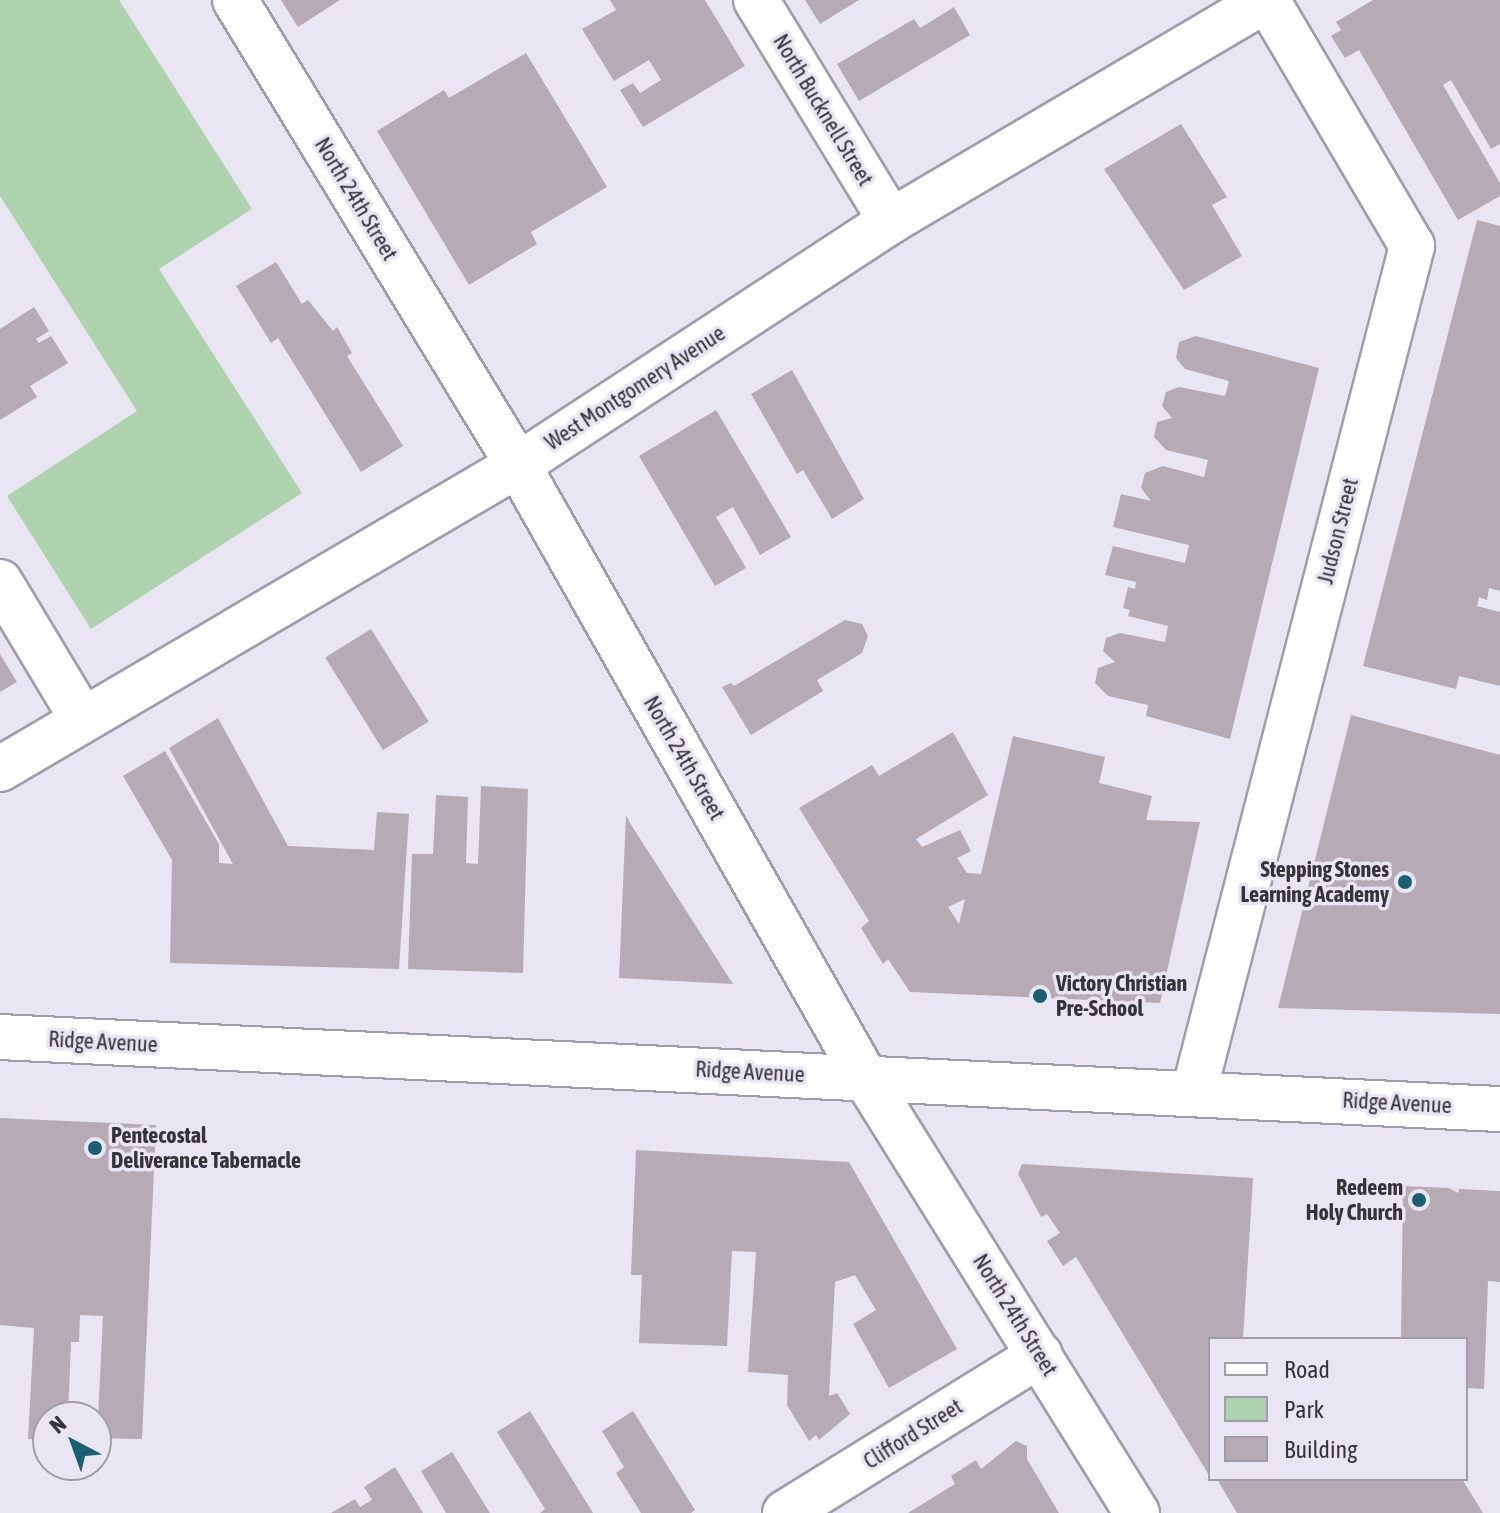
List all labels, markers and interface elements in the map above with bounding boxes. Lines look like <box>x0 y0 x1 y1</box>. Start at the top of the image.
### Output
street label: North Bucknell Street <box>767 29 879 191</box>
street label: North 24th Street <box>309 133 403 265</box>
street label: West Montgomery Avenue <box>540 320 730 456</box>
street label: Judson Street <box>1312 475 1364 587</box>
street label: North 24th Street <box>638 691 730 825</box>
place label: Stepping Stones Learning Academy <box>1240 856 1389 908</box>
marker: Stepping Stones Learning Academy <box>1396 873 1414 891</box>
place label: Victory Christian Pre-School <box>1056 970 1187 1022</box>
marker: Victory Christian Pre-School <box>1031 987 1049 1005</box>
street label: Ridge Avenue <box>48 1026 158 1058</box>
street label: Ridge Avenue <box>695 1056 805 1088</box>
street label: Ridge Avenue <box>1342 1087 1452 1119</box>
place label: Pentecostal Deliverance Tabernacle <box>111 1122 301 1174</box>
marker: Pentecostal Deliverance Tabernacle <box>86 1139 104 1157</box>
place label: Redeem Holy Church <box>1306 1174 1403 1226</box>
marker: Redeem Holy Church <box>1410 1191 1428 1209</box>
street label: North 24th Street <box>967 1249 1063 1381</box>
legend <box>1208 1337 1468 1481</box>
text: Road <box>1284 1356 1330 1383</box>
street label: Clifford Street <box>859 1393 967 1475</box>
text: Park <box>1284 1396 1324 1423</box>
north arrow <box>32 1401 112 1481</box>
text: N <box>44 1410 71 1438</box>
text: Building <box>1284 1436 1357 1463</box>

